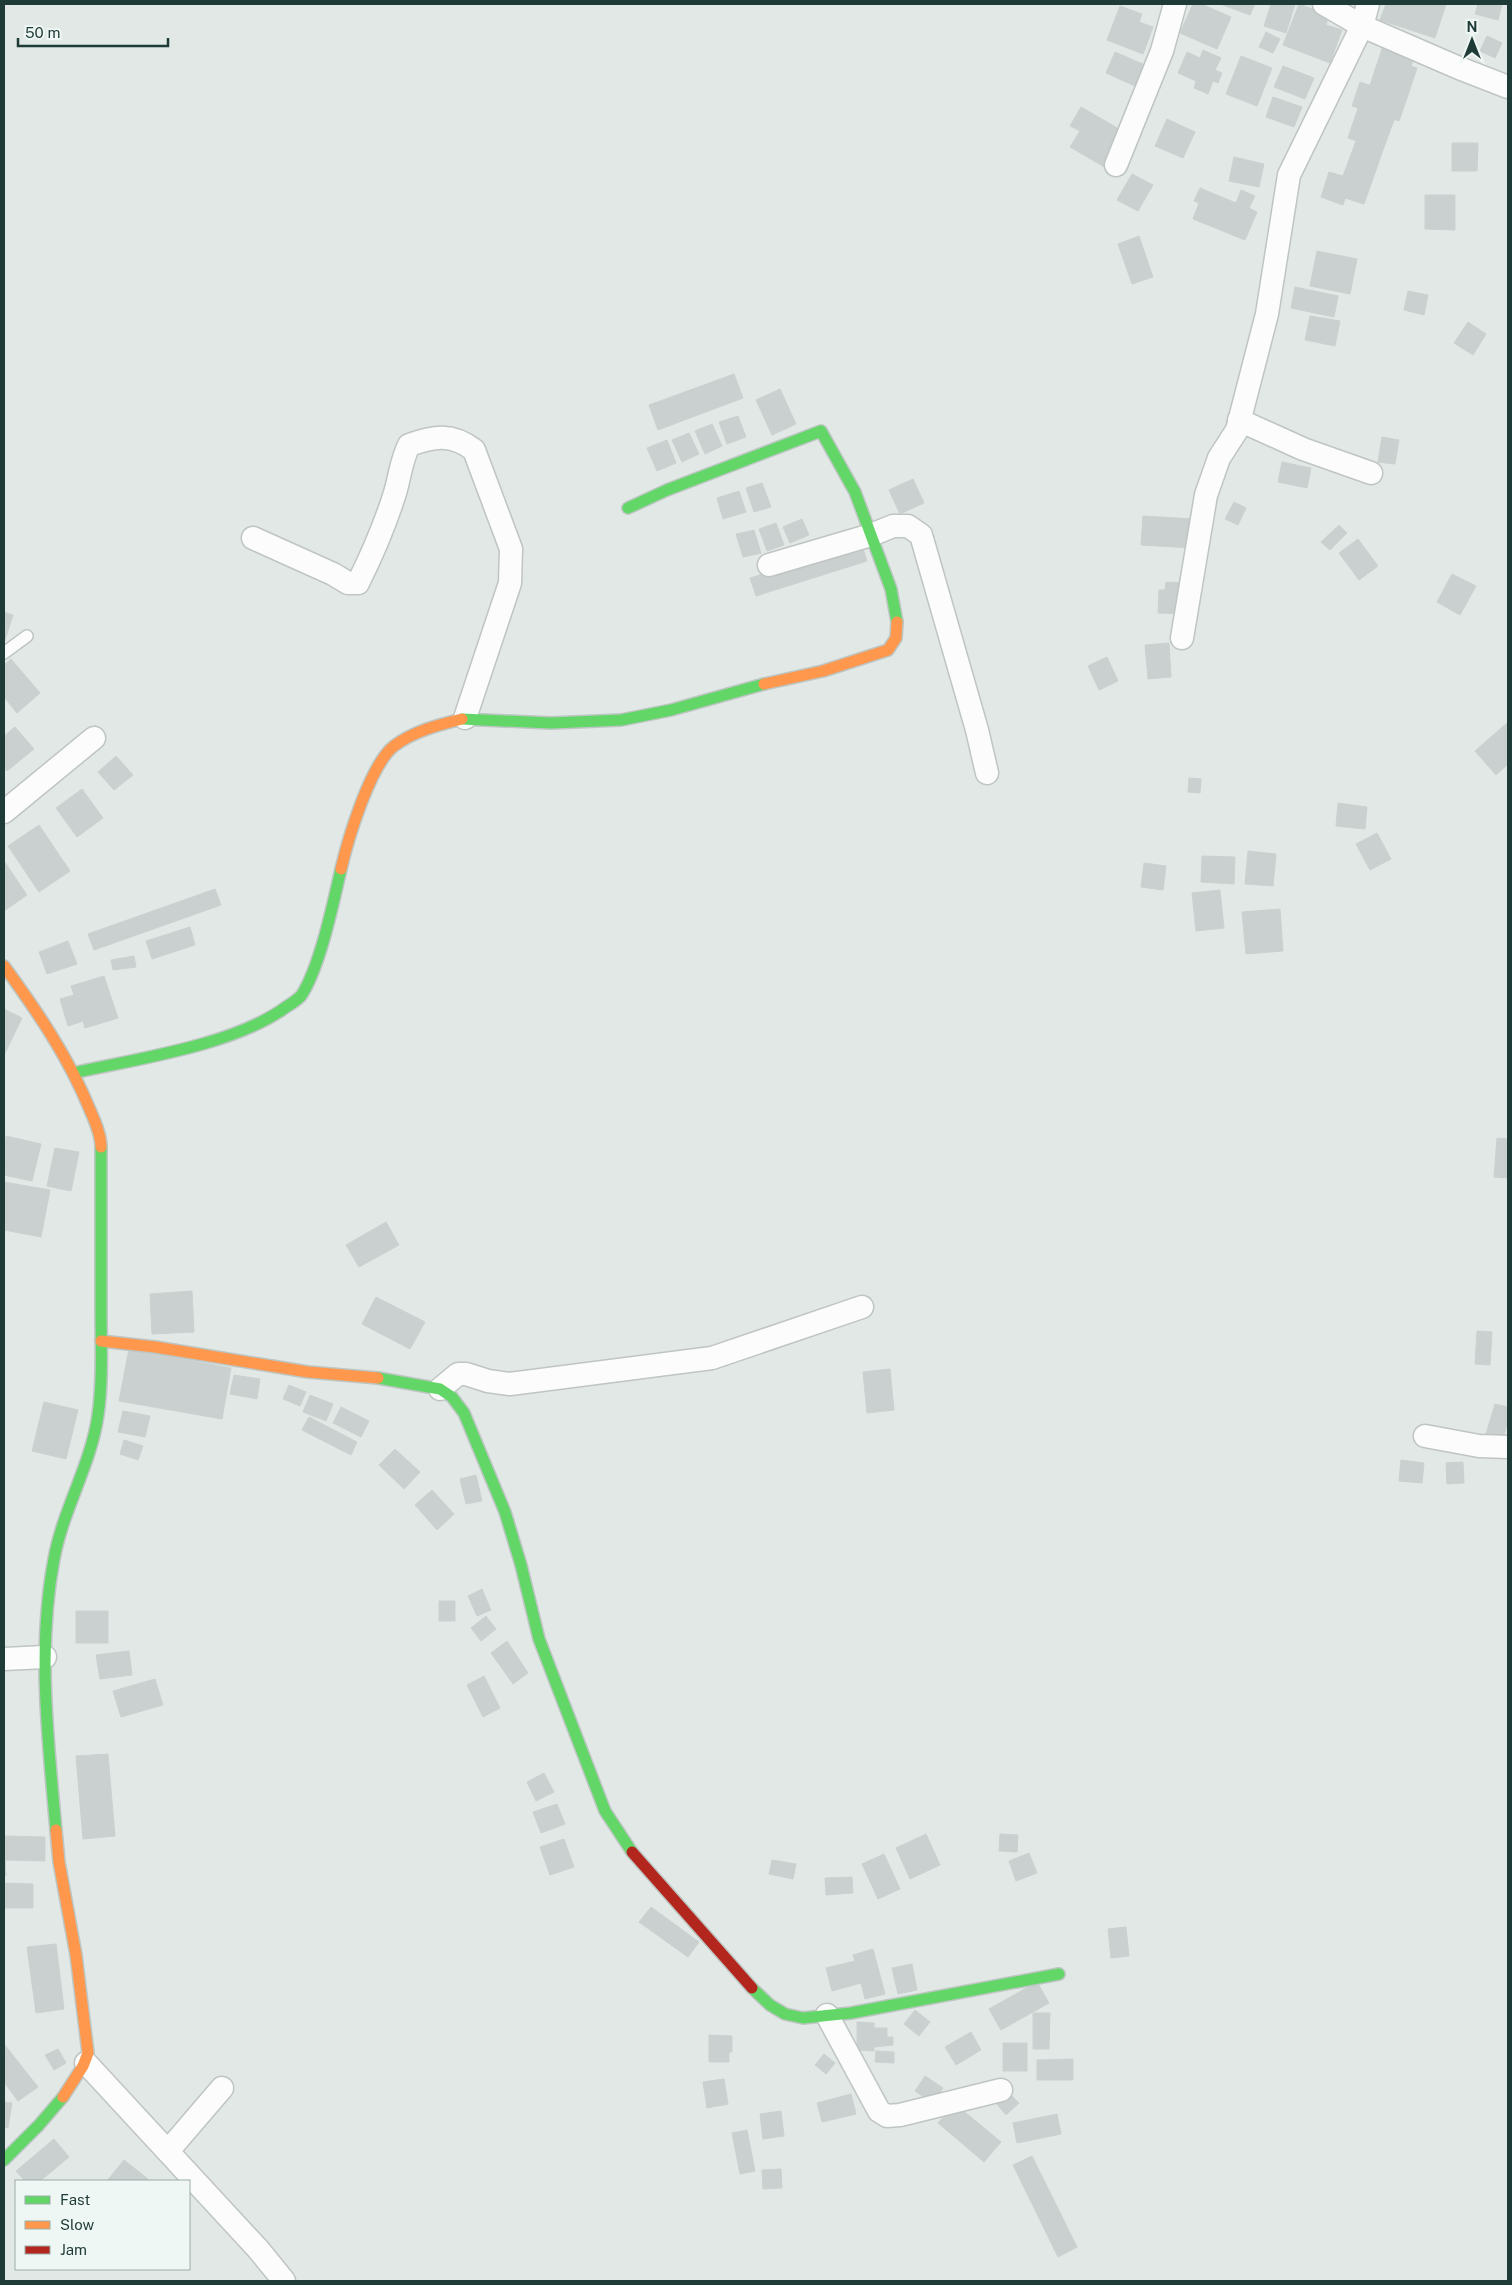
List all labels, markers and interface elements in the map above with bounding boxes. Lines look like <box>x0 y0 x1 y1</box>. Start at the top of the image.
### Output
scale bar <box>18 15 168 47</box>
north arrow <box>1447 15 1497 65</box>
text: N <box>1467 19 1477 35</box>
text: 50 m <box>25 24 60 41</box>
legend <box>15 2180 190 2270</box>
text: Fast <box>60 2191 90 2208</box>
text: Slow <box>60 2216 95 2233</box>
text: Jam <box>60 2241 87 2258</box>

